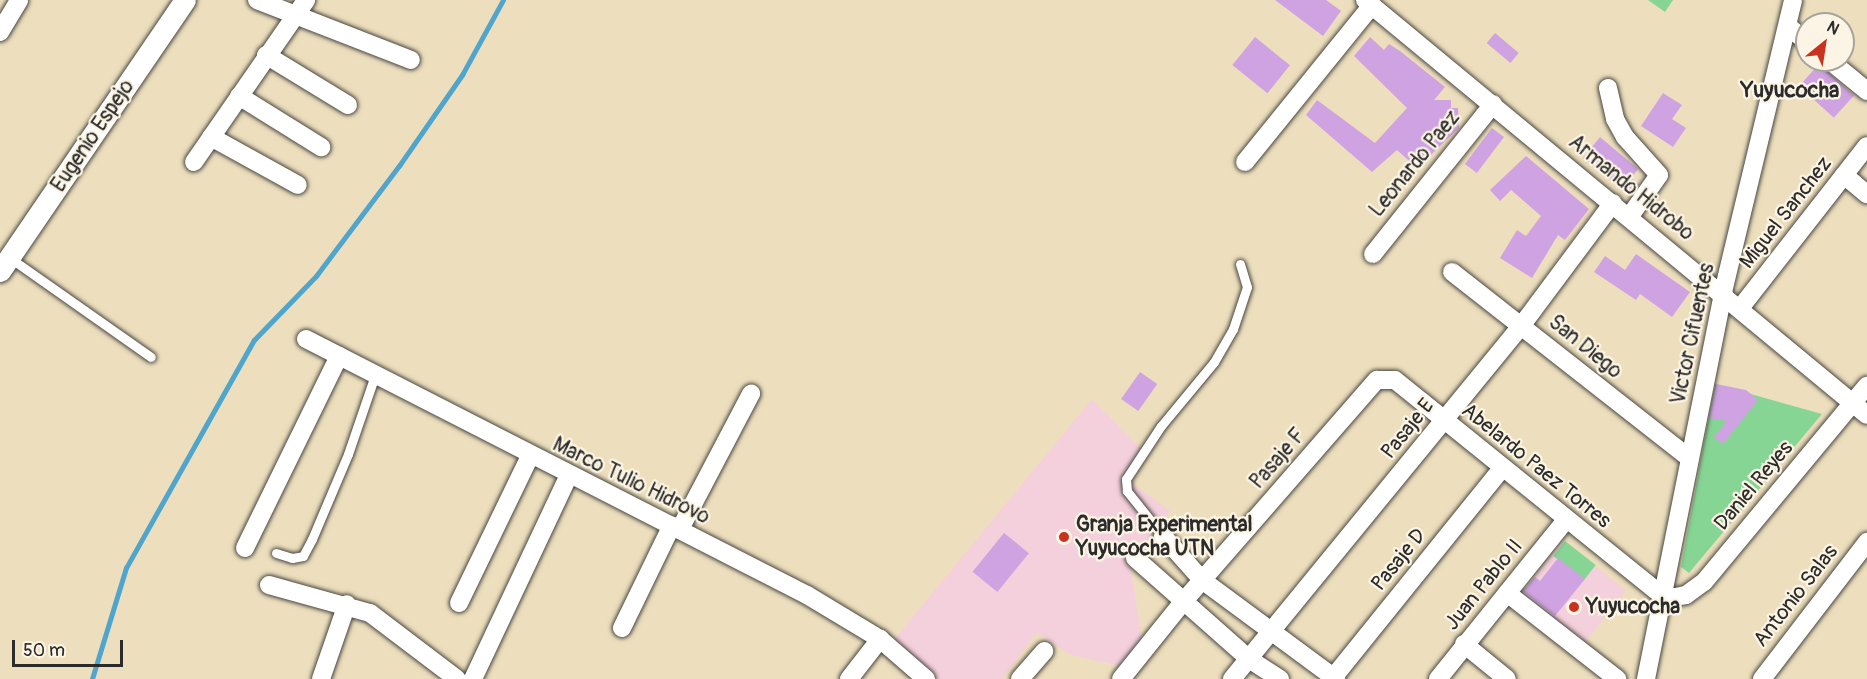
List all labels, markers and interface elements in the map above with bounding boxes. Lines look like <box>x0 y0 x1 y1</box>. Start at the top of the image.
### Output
north arrow <box>1795 12 1855 72</box>
text: N <box>1823 17 1843 40</box>
street label: Eugenio Espejo <box>46 75 140 197</box>
district label: Yuyucocha <box>1741 78 1839 104</box>
street label: Leonardo Paez <box>1364 106 1466 222</box>
street label: Armando Hidrobo <box>1563 130 1699 246</box>
street label: Miguel Sanchez <box>1735 152 1837 274</box>
street label: Victor Cifuentes <box>1666 261 1720 407</box>
street label: San Diego <box>1543 310 1627 384</box>
street label: Pasaje E <box>1376 394 1440 464</box>
street label: Abelardo Paez Torres <box>1456 398 1616 534</box>
street label: Pasaje F <box>1245 424 1311 494</box>
street label: Marco Tulio Hidrovo <box>548 432 714 530</box>
street label: Daniel Reyes <box>1709 436 1799 536</box>
place label: Granja Experimental Yuyucocha UTN <box>1076 512 1252 562</box>
street label: Pasaje D <box>1366 524 1432 596</box>
marker: Granja Experimental Yuyucocha UTN <box>1057 530 1071 544</box>
street label: Juan Pablo II <box>1440 534 1528 636</box>
street label: Antonio Salas <box>1748 540 1844 652</box>
place label: Yuyucocha <box>1586 594 1680 620</box>
marker: Yuyucocha <box>1567 600 1581 614</box>
scale bar <box>15 628 126 666</box>
text: 50 m <box>23 639 65 662</box>

